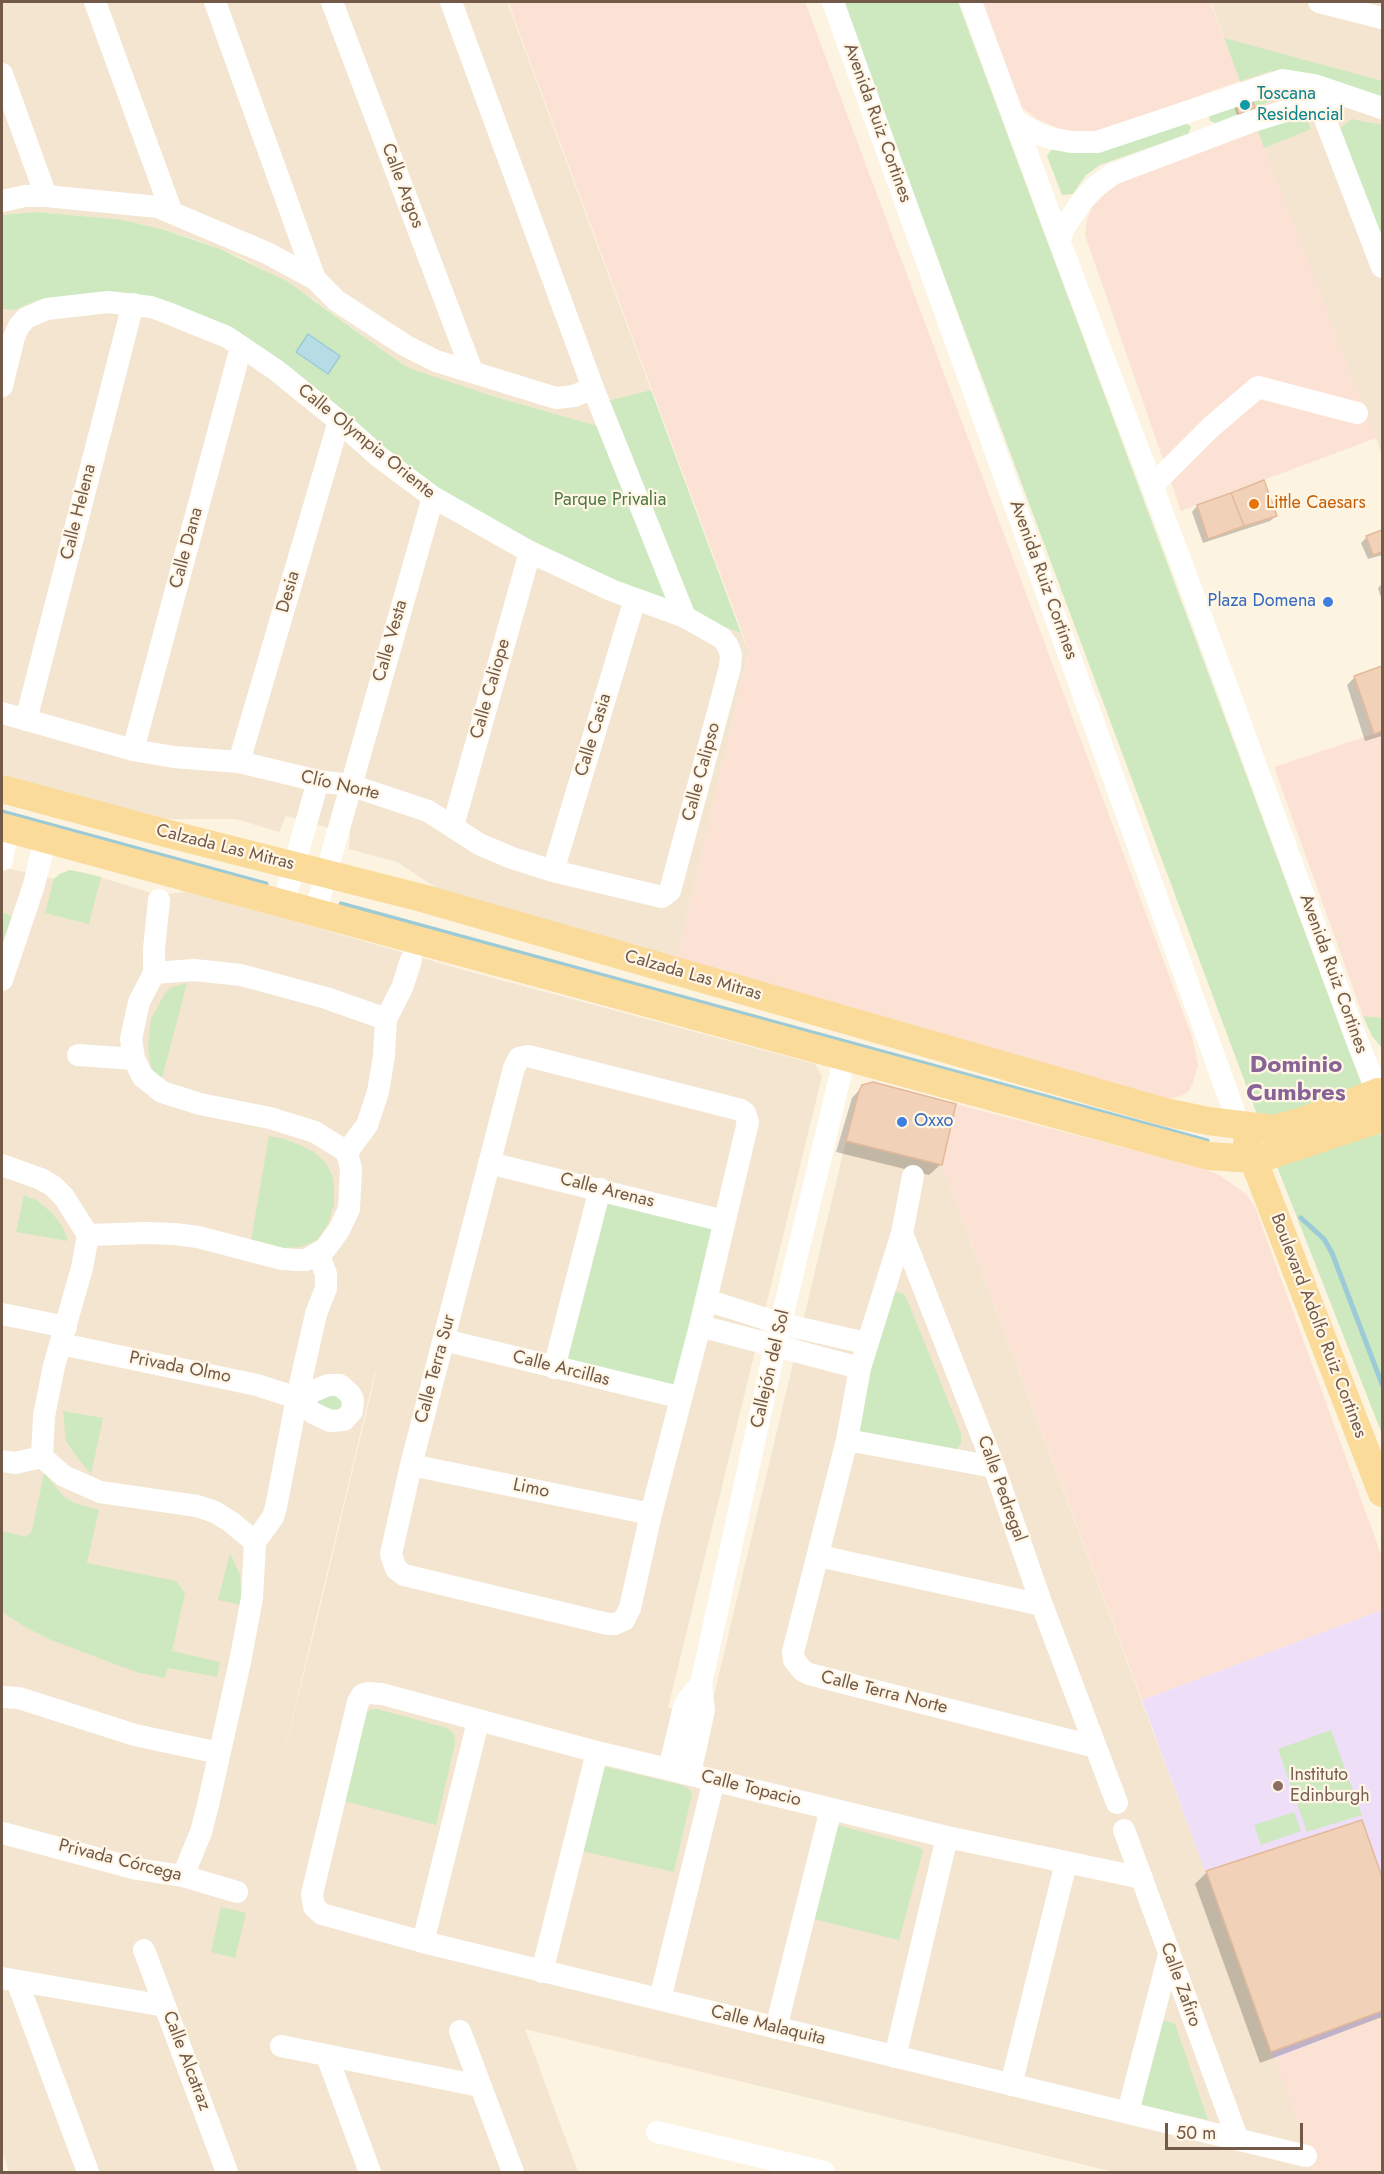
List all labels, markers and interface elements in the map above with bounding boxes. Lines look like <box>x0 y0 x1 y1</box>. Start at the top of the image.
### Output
street label: Avenida Ruiz Cortines <box>838 41 916 205</box>
place label: Toscana Residencial <box>1257 84 1343 127</box>
marker: Toscana Residencial <box>1238 98 1252 112</box>
street label: Calle Argos <box>376 141 428 231</box>
street label: Calle Olympia Oriente <box>293 380 439 504</box>
street label: Calle Helena <box>57 462 101 562</box>
park label: Parque Privalia <box>554 490 666 512</box>
place label: Little Caesars <box>1266 493 1366 515</box>
marker: Little Caesars <box>1247 497 1261 511</box>
street label: Avenida Ruiz Cortines <box>1004 498 1082 662</box>
street label: Calle Dana <box>166 505 208 591</box>
street label: Desia <box>273 569 305 615</box>
place label: Plaza Domena <box>1208 591 1316 613</box>
marker: Plaza Domena <box>1321 595 1335 609</box>
street label: Calle Vesta <box>369 598 413 684</box>
street label: Calle Caliope <box>466 636 516 742</box>
street label: Calle Casia <box>571 691 617 779</box>
street label: Calle Calipso <box>678 720 726 824</box>
street label: Clío Norte <box>299 766 381 806</box>
street label: Calzada Las Mitras <box>154 820 296 876</box>
street label: Avenida Ruiz Cortines <box>1294 892 1372 1056</box>
street label: Calzada Las Mitras <box>622 946 764 1006</box>
district label: Dominio Cumbres <box>1246 1052 1346 1108</box>
place label: Oxxo <box>914 1111 953 1133</box>
marker: Oxxo <box>895 1115 909 1129</box>
street label: Calle Arenas <box>558 1169 656 1213</box>
street label: Boulevard Adolfo Ruiz Cortines <box>1265 1211 1371 1441</box>
street label: Callejón del Sol <box>747 1308 795 1430</box>
street label: Calle Terra Sur <box>411 1312 461 1426</box>
street label: Calle Arcillas <box>510 1347 612 1391</box>
street label: Privada Olmo <box>127 1348 233 1388</box>
street label: Calle Pedregal <box>972 1433 1030 1545</box>
street label: Limo <box>511 1475 551 1503</box>
street label: Calle Terra Norte <box>818 1667 950 1719</box>
place label: Instituto Edinburgh <box>1290 1765 1370 1808</box>
street label: Calle Topacio <box>699 1766 803 1812</box>
marker: Instituto Edinburgh <box>1271 1779 1285 1793</box>
street label: Privada Córcega <box>56 1835 184 1887</box>
street label: Calle Zafiro <box>1155 1940 1205 2030</box>
street label: Calle Malaquita <box>708 2001 828 2051</box>
street label: Calle Alcatraz <box>157 2008 215 2114</box>
scale bar <box>1168 2111 1306 2149</box>
text: 50 m <box>1176 2120 1216 2146</box>

